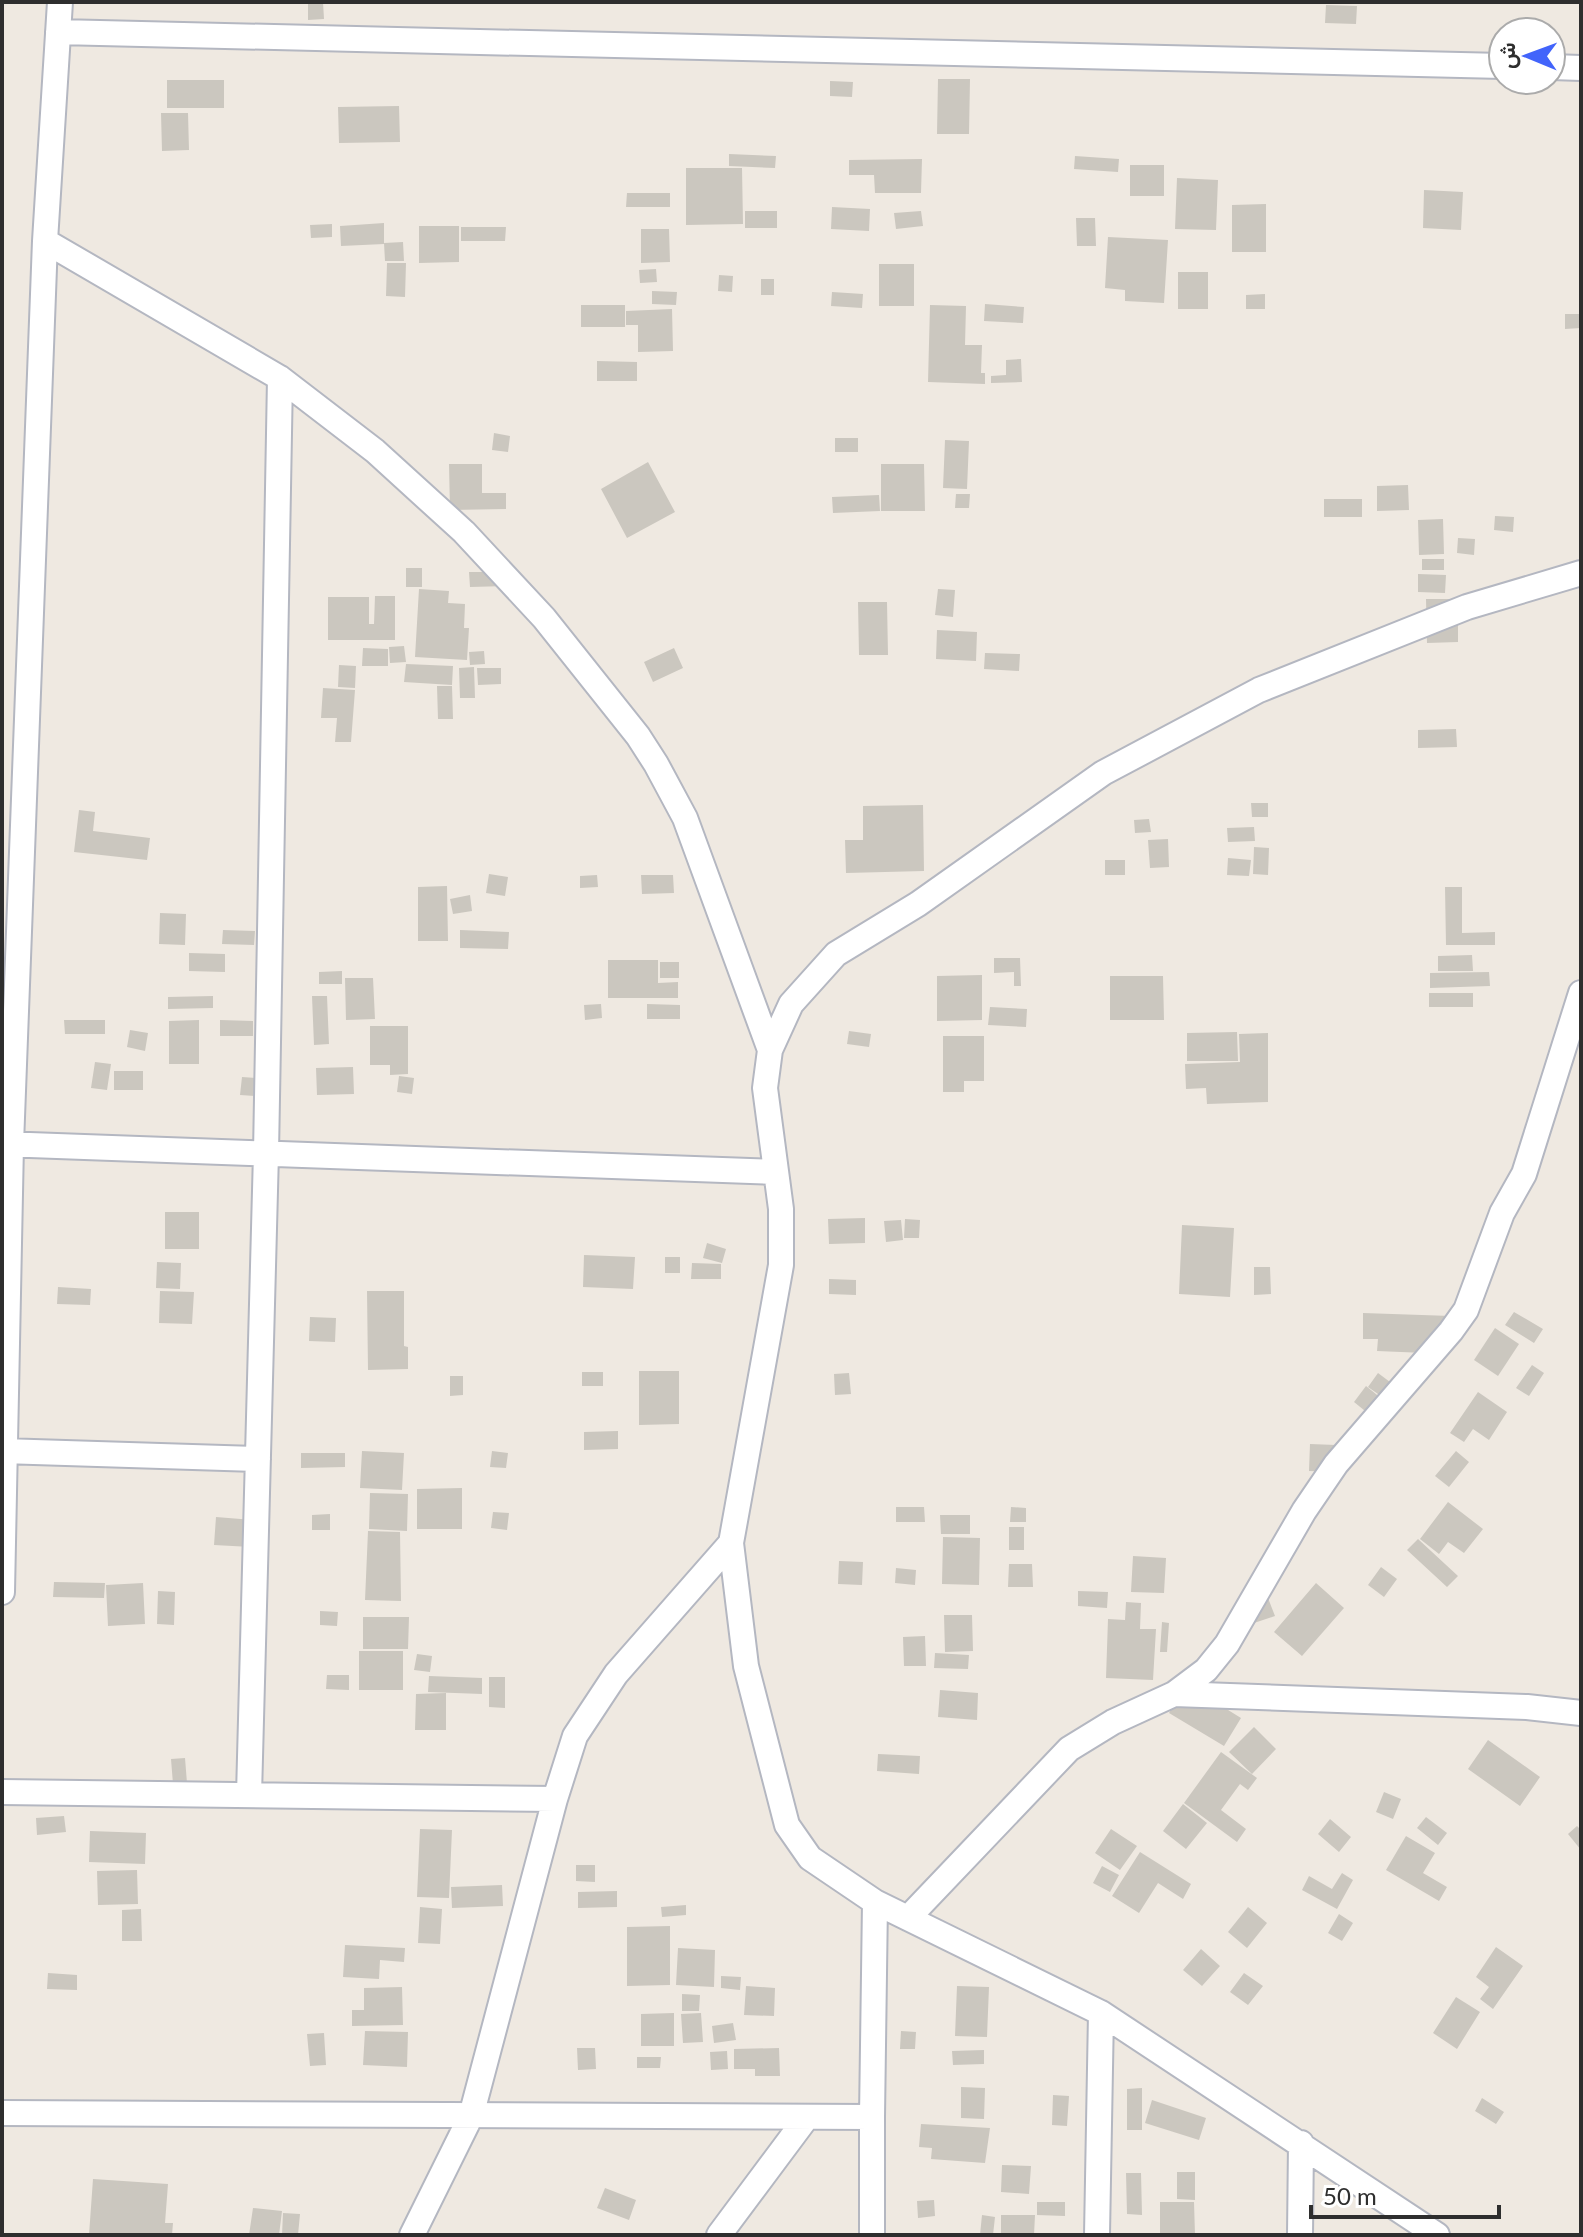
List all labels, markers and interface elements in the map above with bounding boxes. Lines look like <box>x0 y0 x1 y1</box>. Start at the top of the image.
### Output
north arrow <box>1487 16 1567 96</box>
text: ش <box>1493 42 1521 69</box>
scale bar <box>1311 2169 1499 2219</box>
text: 50 m <box>1323 2181 1377 2210</box>

